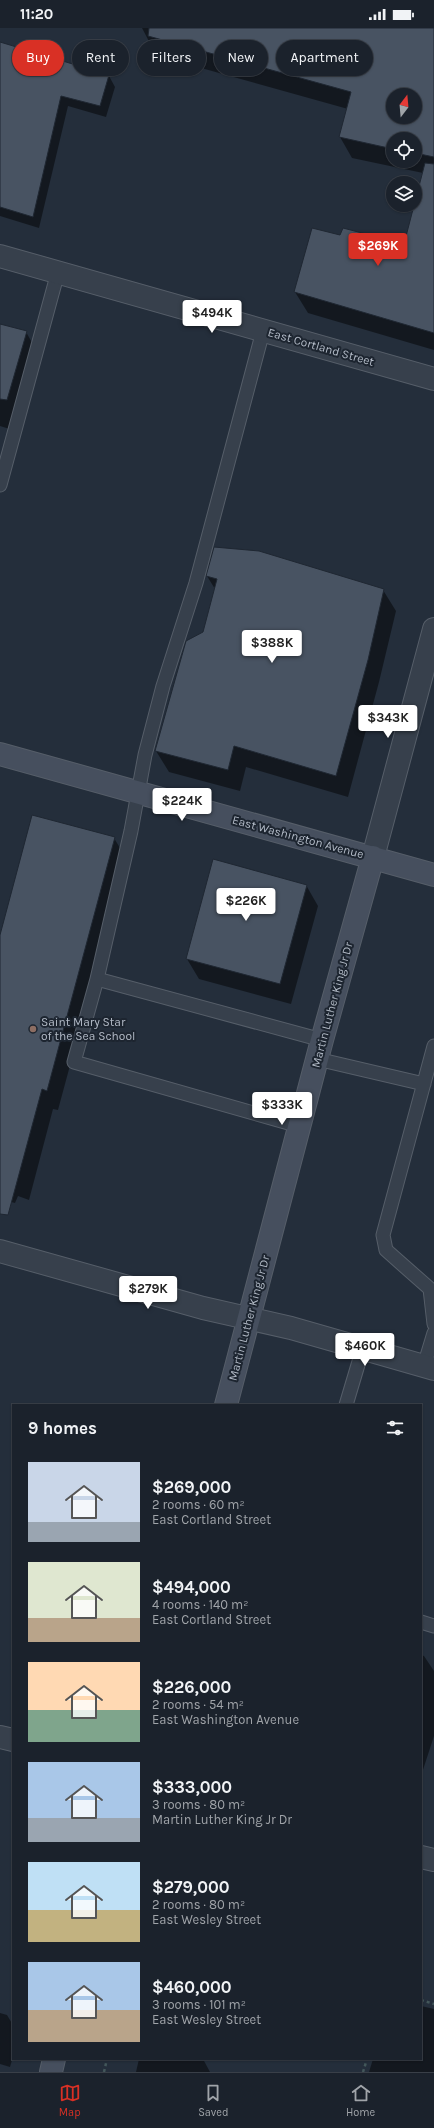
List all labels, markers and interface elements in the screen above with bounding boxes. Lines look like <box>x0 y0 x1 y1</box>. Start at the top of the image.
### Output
text: 11:20 <box>20 5 53 23</box>
chip: Buy <box>12 40 64 76</box>
chip: Rent <box>72 40 129 76</box>
chip: Filters <box>137 40 206 76</box>
chip: New <box>214 40 268 76</box>
chip: Apartment <box>276 40 373 76</box>
north arrow <box>386 88 422 124</box>
map controls <box>386 88 422 212</box>
button: locate <box>386 132 422 168</box>
button: layers <box>386 176 422 212</box>
pin: $269K <box>350 233 406 267</box>
text: $269K <box>357 238 399 253</box>
pin: $494K <box>184 300 240 334</box>
text: $494K <box>192 305 232 320</box>
street label: East Cortland Street <box>266 325 376 369</box>
pin: $388K <box>244 630 300 664</box>
text: $388K <box>251 635 293 650</box>
pin: $343K <box>360 705 416 739</box>
text: $343K <box>367 710 409 725</box>
pin: $224K <box>154 788 210 822</box>
text: $224K <box>162 793 202 808</box>
street label: East Washington Avenue <box>231 813 365 861</box>
pin: $226K <box>218 888 274 922</box>
text: $226K <box>225 893 267 908</box>
street label: Martin Luther King Jr Dr <box>309 940 356 1069</box>
place label: Saint Mary Star of the Sea School <box>41 1015 135 1043</box>
marker: Saint Mary Star of the Sea School <box>28 1024 38 1034</box>
pin: $333K <box>254 1092 310 1126</box>
text: $333K <box>261 1097 303 1112</box>
street label: Martin Luther King Jr Dr <box>226 1253 273 1382</box>
pin: $279K <box>120 1276 176 1310</box>
text: $279K <box>128 1281 168 1296</box>
pin: $460K <box>337 1333 393 1367</box>
text: $460K <box>344 1338 386 1353</box>
icon: filters <box>384 1417 406 1439</box>
text: 9 homes <box>28 1418 97 1438</box>
text: $269,000 <box>152 1477 231 1497</box>
icon: home <box>60 1478 108 1526</box>
text: 2 rooms · 60 m² <box>152 1497 245 1512</box>
text: East Cortland Street <box>152 1512 271 1527</box>
text: $494,000 <box>152 1577 231 1597</box>
icon: home <box>60 1578 108 1626</box>
text: 4 rooms · 140 m² <box>152 1597 248 1612</box>
text: East Cortland Street <box>152 1612 271 1627</box>
text: $226,000 <box>152 1677 231 1697</box>
icon: home <box>60 1678 108 1726</box>
text: 2 rooms · 54 m² <box>152 1697 244 1712</box>
text: East Washington Avenue <box>152 1712 299 1727</box>
text: $333,000 <box>152 1777 232 1797</box>
icon: home <box>60 1778 108 1826</box>
text: 3 rooms · 80 m² <box>152 1797 245 1812</box>
text: Martin Luther King Jr Dr <box>152 1812 292 1827</box>
text: $279,000 <box>152 1877 229 1897</box>
icon: home <box>60 1878 108 1926</box>
text: 2 rooms · 80 m² <box>152 1897 245 1912</box>
text: East Wesley Street <box>152 1912 261 1927</box>
text: $460,000 <box>152 1977 231 1997</box>
icon: home <box>60 1978 108 2026</box>
text: 3 rooms · 101 m² <box>152 1997 246 2012</box>
text: East Wesley Street <box>152 2012 261 2027</box>
tab: Map <box>59 2082 81 2119</box>
tab: Saved <box>198 2082 229 2119</box>
tab: Home <box>346 2082 375 2119</box>

